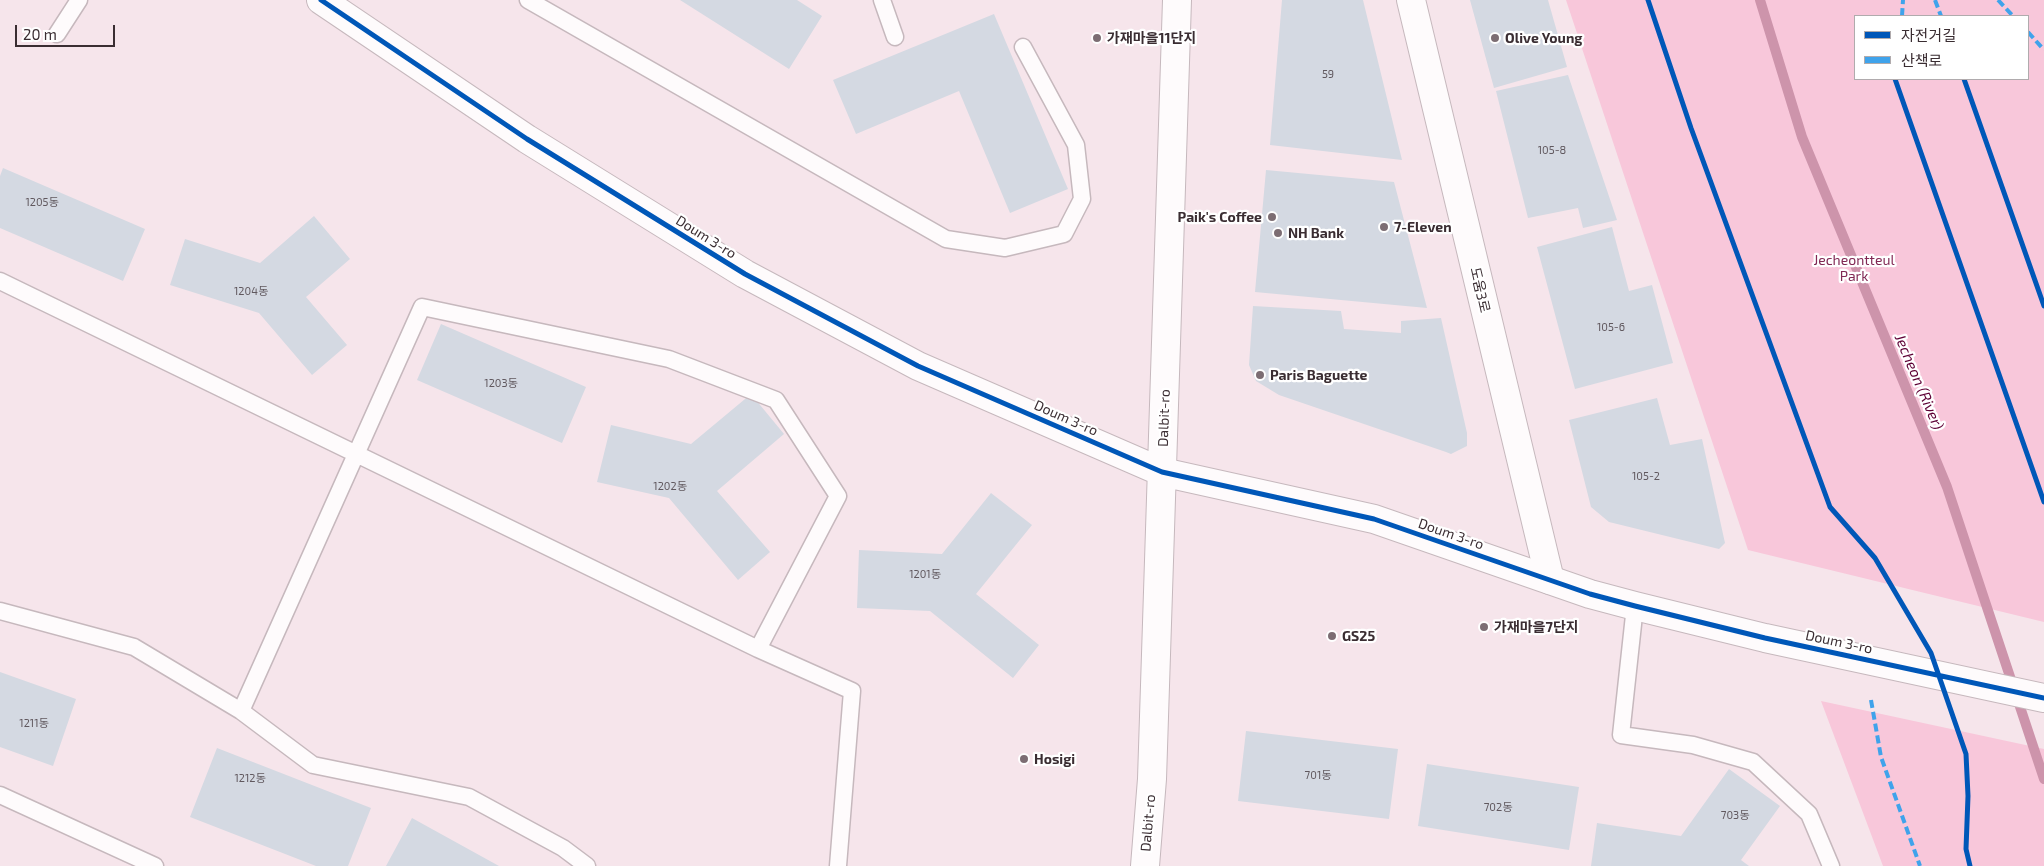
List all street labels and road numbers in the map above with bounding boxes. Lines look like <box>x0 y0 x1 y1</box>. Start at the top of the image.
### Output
street label: Doum 3-ro <box>673 212 739 262</box>
street label: 도움3로 <box>1467 265 1493 315</box>
street label: Dalbit-ro <box>1155 389 1173 447</box>
street label: Doum 3-ro <box>1031 396 1101 440</box>
street label: Doum 3-ro <box>1416 515 1486 553</box>
street label: Doum 3-ro <box>1804 627 1874 657</box>
street label: Dalbit-ro <box>1137 794 1159 852</box>

